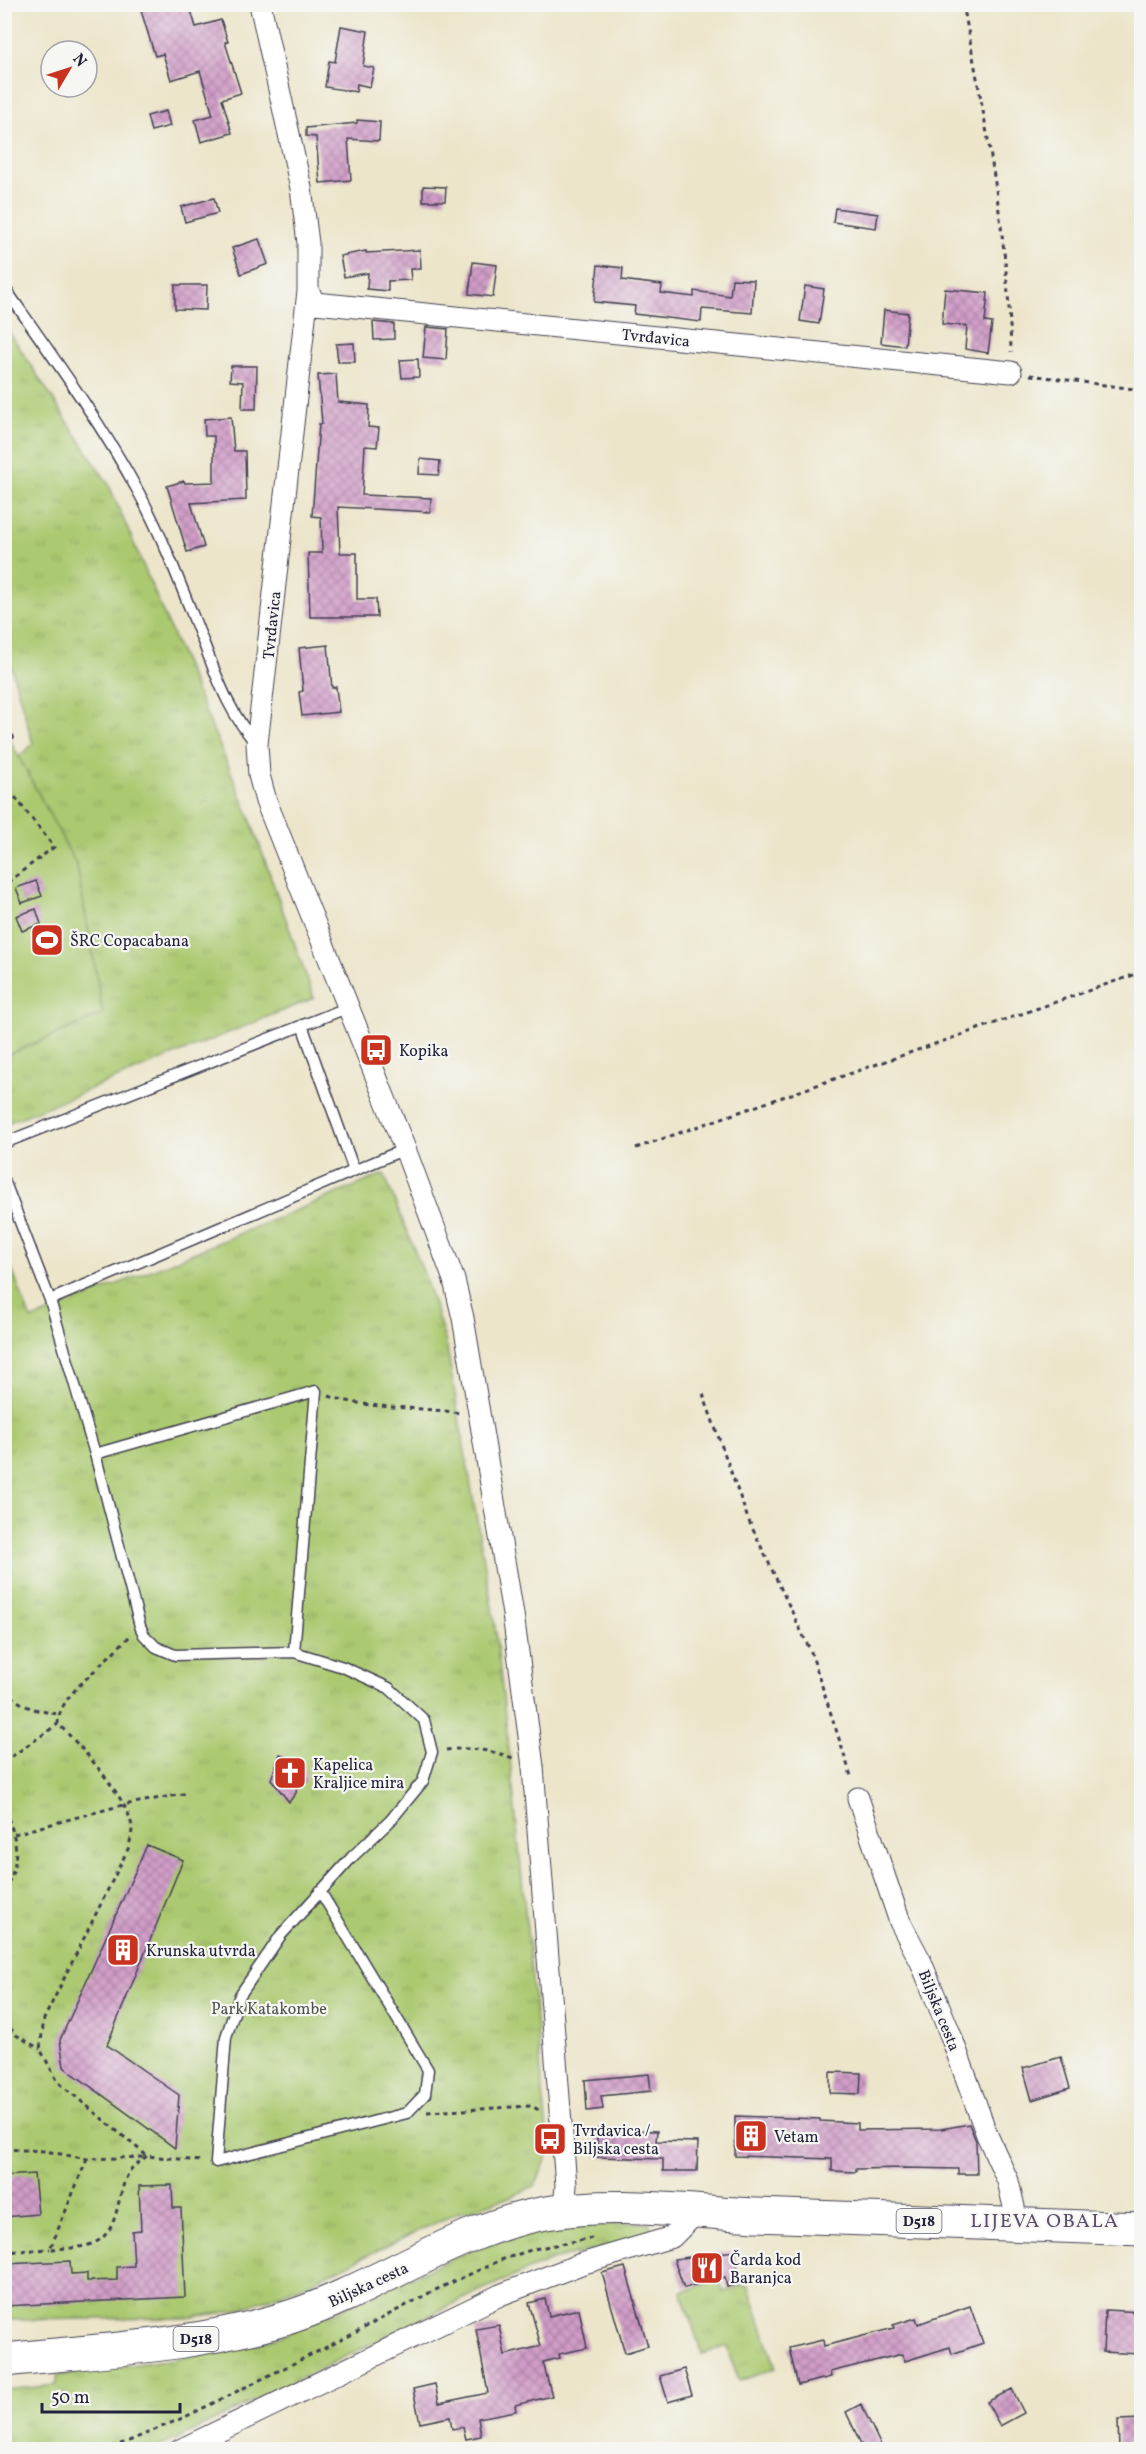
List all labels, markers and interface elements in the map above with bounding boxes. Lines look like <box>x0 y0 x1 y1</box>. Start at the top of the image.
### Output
north arrow <box>39 39 99 99</box>
text: N <box>67 49 92 73</box>
street label: Tvrđavica <box>621 324 691 354</box>
street label: Tvrđavica <box>258 590 288 660</box>
sports icon: ŠRC Copacabana <box>29 922 65 958</box>
place label: ŠRC Copacabana <box>70 930 189 953</box>
bus stop icon: Kopika <box>358 1032 394 1068</box>
place label: Kopika <box>399 1041 448 1063</box>
church icon: Kapelica Kraljice mira <box>272 1755 308 1791</box>
place label: Kapelica Kraljice mira <box>313 1755 404 1795</box>
building icon: Krunska utvrda <box>105 1932 141 1968</box>
place label: Krunska utvrda <box>146 1941 256 1963</box>
street label: Biljska cesta <box>912 1967 964 2055</box>
park label: Park Katakombe <box>211 1999 327 2021</box>
building icon: Vetam <box>733 2118 769 2154</box>
bus stop icon: Tvrđavica / Biljska cesta <box>532 2121 568 2157</box>
place label: Tvrđavica / Biljska cesta <box>573 2121 659 2161</box>
place label: Vetam <box>774 2127 819 2149</box>
district label: LIJEVA OBALA <box>970 2208 1120 2236</box>
road number: D518 <box>896 2209 942 2233</box>
place label: Čarda kod Baranjca <box>730 2249 801 2290</box>
restaurant icon: Čarda kod Baranjca <box>689 2250 725 2286</box>
street label: Biljska cesta <box>325 2258 412 2314</box>
road number: D518 <box>174 2327 218 2351</box>
scale bar <box>42 2376 180 2414</box>
text: 50 m <box>51 2386 90 2411</box>

